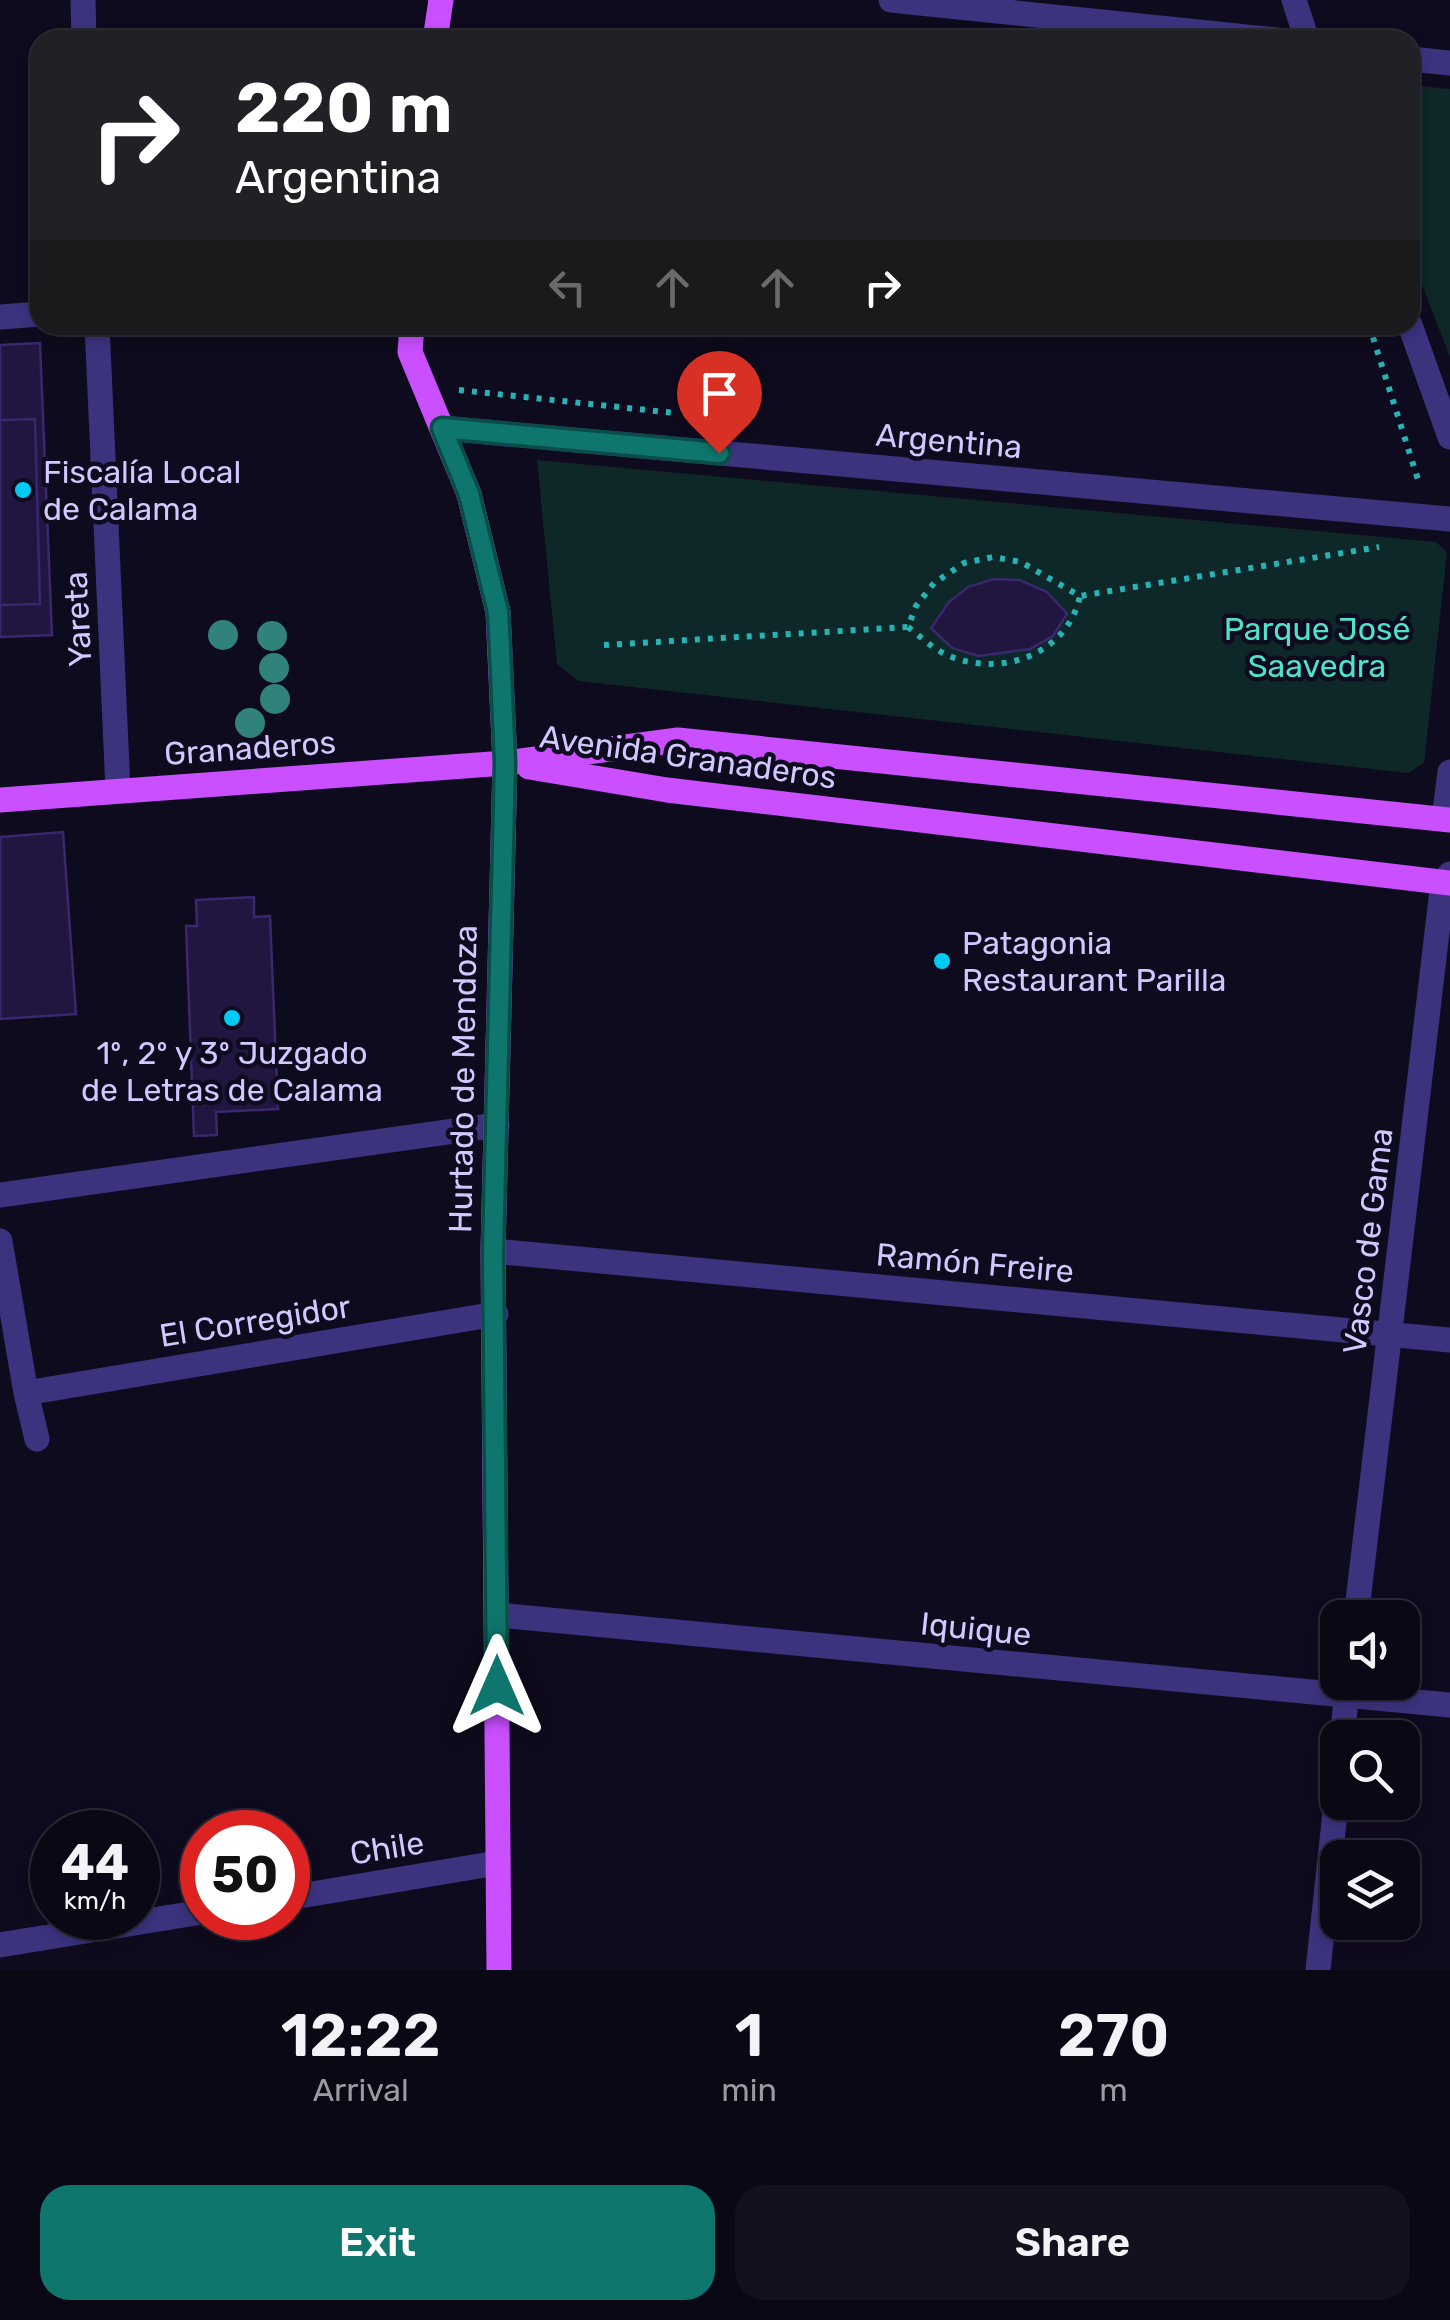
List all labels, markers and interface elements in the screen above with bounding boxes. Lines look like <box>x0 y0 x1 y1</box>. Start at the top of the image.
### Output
text: 220 m <box>235 67 453 150</box>
icon: right <box>70 70 200 200</box>
text: Argentina <box>235 151 441 204</box>
icon: left <box>540 260 595 315</box>
icon: ahead <box>645 260 700 315</box>
icon: ahead <box>750 260 805 315</box>
icon: right <box>855 260 910 315</box>
pin <box>677 351 762 454</box>
icon: arrive <box>692 366 747 421</box>
street label: Argentina <box>874 416 1024 466</box>
place label: Fiscalía Local de Calama <box>43 453 241 528</box>
marker: Fiscalía Local de Calama <box>12 479 34 501</box>
street label: Yareta <box>57 571 99 667</box>
park label: Parque José Saavedra <box>1224 610 1410 685</box>
street label: Avenida Granaderos <box>537 717 839 797</box>
street label: Granaderos <box>163 723 337 773</box>
street label: Hurtado de Mendoza <box>441 924 485 1234</box>
place label: Patagonia Restaurant Parilla <box>962 924 1227 999</box>
marker: Patagonia Restaurant Parilla <box>931 950 953 972</box>
marker: 1º, 2º y 3º Juzgado de Letras de Calama <box>221 1007 243 1029</box>
place label: 1º, 2º y 3º Juzgado de Letras de Calama <box>81 1034 383 1109</box>
street label: Vasco de Gama <box>1335 1126 1401 1356</box>
street label: Ramón Freire <box>875 1235 1075 1291</box>
street label: El Corregidor <box>157 1287 353 1355</box>
map controls <box>1320 1600 1420 1940</box>
button: sound <box>1320 1600 1420 1700</box>
street label: Iquique <box>919 1604 1033 1654</box>
position arrow <box>445 1634 549 1738</box>
button: search <box>1320 1720 1420 1820</box>
speed limit sign: 50 <box>180 1810 310 1940</box>
street label: Chile <box>347 1823 427 1873</box>
text: 44 <box>61 1833 129 1893</box>
button: layers <box>1320 1840 1420 1940</box>
text: km/h <box>64 1886 126 1915</box>
text: 12:22 <box>281 2000 441 2071</box>
text: 1 <box>735 2000 763 2071</box>
text: 270 <box>1058 2000 1169 2071</box>
text: Arrival <box>313 2071 409 2109</box>
text: min <box>721 2071 777 2109</box>
text: m <box>1099 2071 1128 2109</box>
button: Exit <box>40 2185 715 2300</box>
button: Share <box>735 2185 1410 2300</box>

